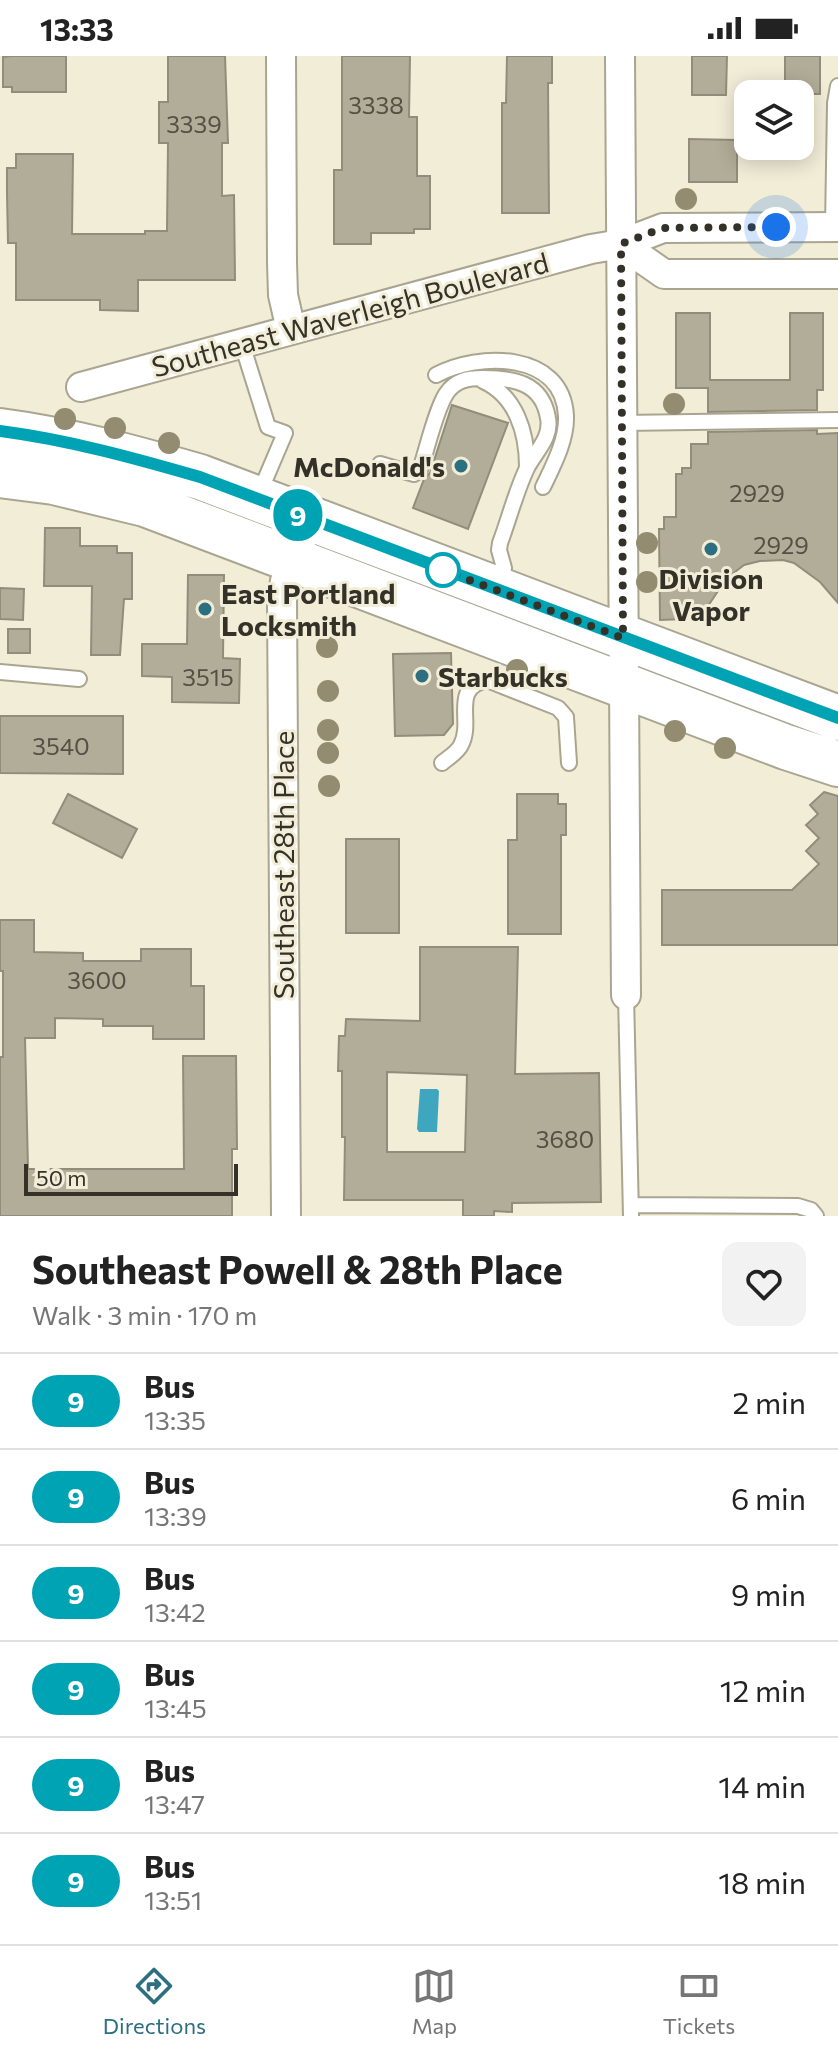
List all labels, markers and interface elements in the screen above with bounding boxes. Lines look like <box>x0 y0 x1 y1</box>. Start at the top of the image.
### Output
text: 13:33 <box>40 10 114 47</box>
map controls <box>734 80 814 160</box>
button: layers <box>734 80 814 160</box>
house number: 3338 <box>348 90 404 119</box>
house number: 3339 <box>166 109 222 138</box>
your location <box>756 207 796 247</box>
street label: Southeast Waverleigh Boulevard <box>148 245 552 383</box>
place label: McDonald's <box>293 449 445 483</box>
marker: McDonald's <box>452 457 470 475</box>
house number: 2929 <box>729 478 785 507</box>
line badge: 9 <box>272 489 324 541</box>
text: 9 <box>289 498 307 532</box>
house number: 2929 <box>753 530 809 559</box>
marker: Division Vapor <box>702 540 720 558</box>
unlabelled marker <box>426 553 460 587</box>
place label: Division Vapor <box>658 561 764 627</box>
place label: East Portland Locksmith <box>221 576 395 642</box>
marker: East Portland Locksmith <box>196 600 214 618</box>
place label: Starbucks <box>438 659 568 693</box>
house number: 3515 <box>182 662 234 691</box>
marker: Starbucks <box>413 667 431 685</box>
house number: 3540 <box>32 731 90 760</box>
street label: Southeast 28th Place <box>266 731 300 999</box>
house number: 3600 <box>67 965 127 994</box>
house number: 3680 <box>536 1124 594 1153</box>
scale bar <box>24 1160 238 1196</box>
text: 50 m <box>36 1164 86 1191</box>
button: heart <box>722 1242 806 1326</box>
text: Southeast Powell & 28th Place <box>32 1245 563 1292</box>
text: Walk · 3 min · 170 m <box>32 1299 257 1330</box>
text: Bus <box>144 1367 195 1404</box>
text: 2 min <box>733 1383 806 1420</box>
text: 9 <box>67 1384 85 1418</box>
text: 13:35 <box>144 1404 206 1435</box>
text: Bus <box>144 1463 195 1500</box>
text: 6 min <box>731 1479 806 1516</box>
text: 9 <box>67 1480 85 1514</box>
text: 13:39 <box>144 1500 207 1531</box>
text: Bus <box>144 1559 195 1596</box>
text: 9 min <box>731 1575 806 1612</box>
text: 9 <box>67 1576 85 1610</box>
text: 13:42 <box>144 1596 206 1627</box>
text: Bus <box>144 1655 195 1692</box>
text: 12 min <box>720 1671 806 1708</box>
text: 9 <box>67 1672 85 1706</box>
text: 13:45 <box>144 1692 207 1723</box>
text: Bus <box>144 1751 195 1788</box>
text: 14 min <box>718 1767 806 1804</box>
text: 9 <box>67 1768 85 1802</box>
text: 13:47 <box>144 1788 205 1819</box>
text: Bus <box>144 1847 195 1884</box>
text: 18 min <box>718 1863 806 1900</box>
text: 9 <box>67 1864 85 1898</box>
text: 13:51 <box>144 1884 202 1915</box>
tab: Directions <box>103 1964 206 2039</box>
tab: Map <box>412 1964 457 2039</box>
tab: Tickets <box>663 1964 735 2039</box>

